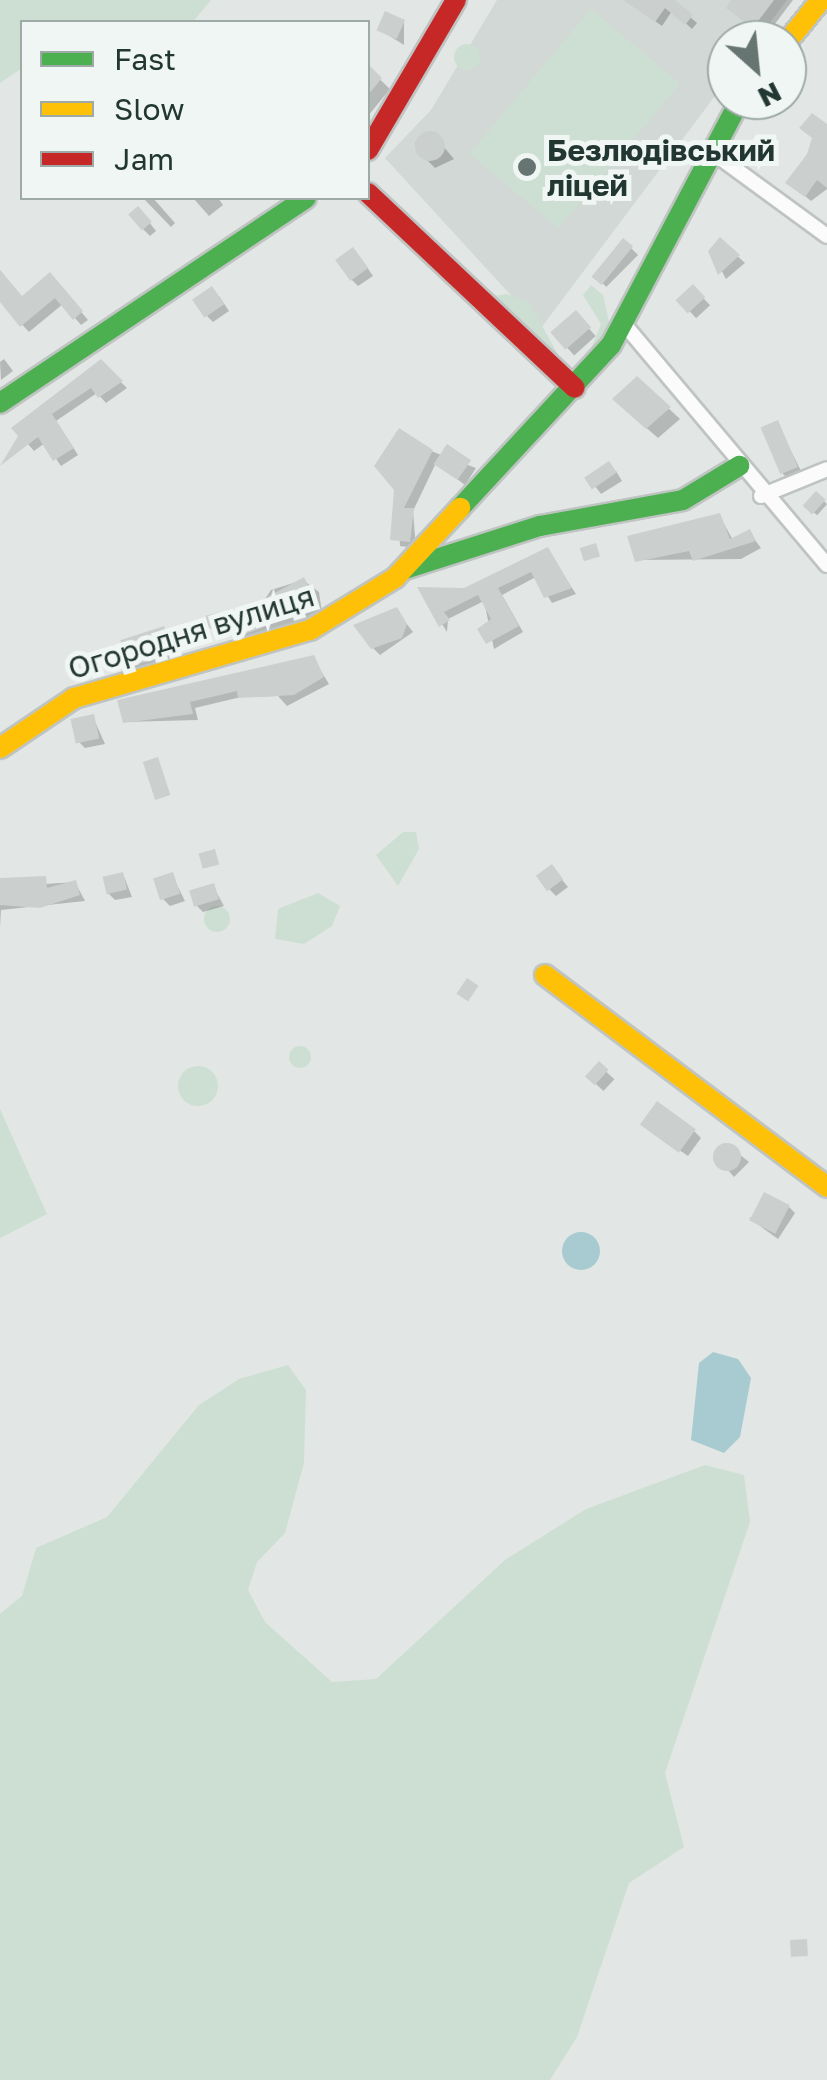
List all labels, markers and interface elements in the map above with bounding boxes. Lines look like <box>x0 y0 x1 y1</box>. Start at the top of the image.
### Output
legend <box>20 20 370 200</box>
north arrow <box>707 20 807 120</box>
text: Fast <box>114 41 176 77</box>
text: N <box>753 76 787 115</box>
text: Slow <box>114 91 185 127</box>
place label: Безлюдівський ліцей <box>547 132 775 202</box>
text: Jam <box>114 141 174 177</box>
marker: Безлюдівський ліцей <box>516 156 538 178</box>
street label: Огородня вулиця <box>64 577 318 687</box>

